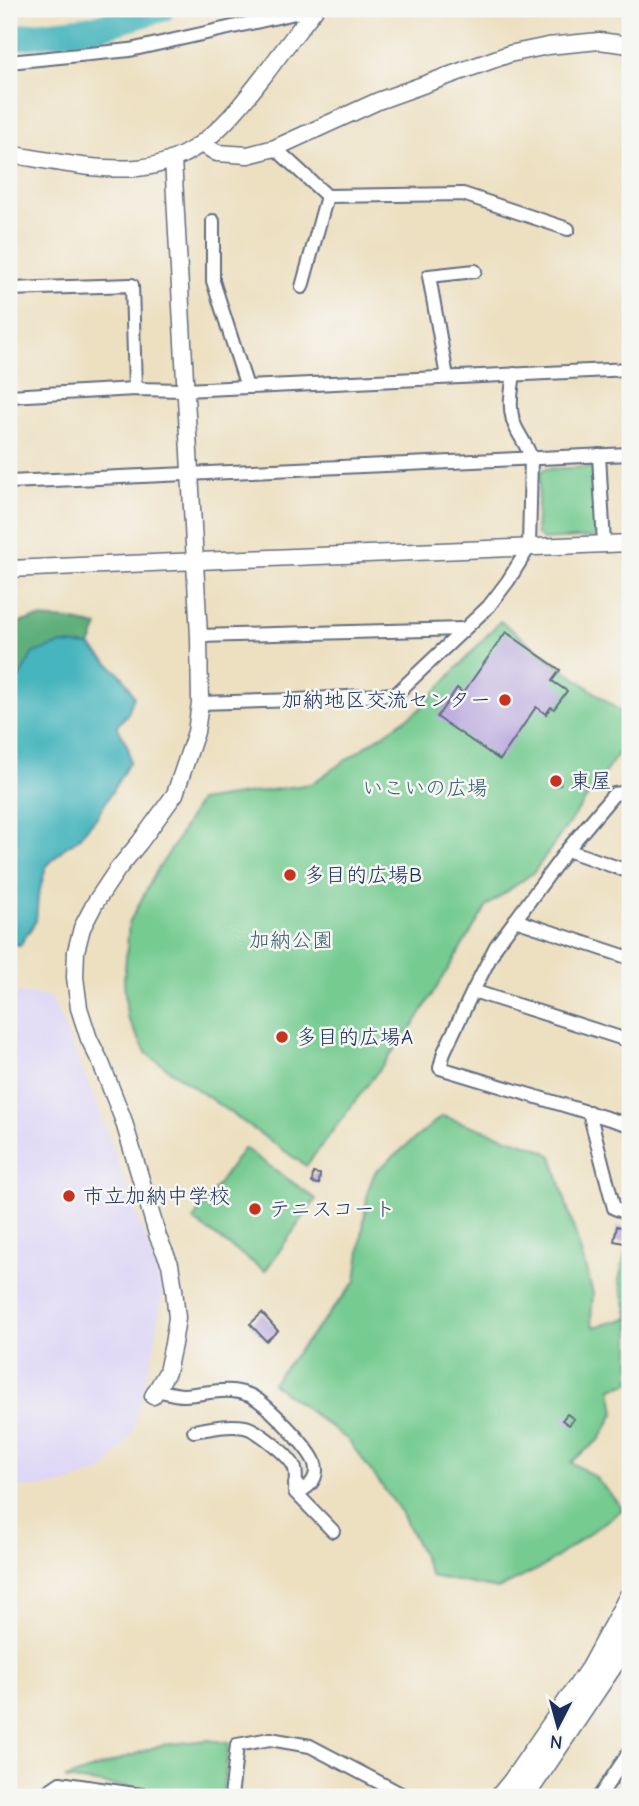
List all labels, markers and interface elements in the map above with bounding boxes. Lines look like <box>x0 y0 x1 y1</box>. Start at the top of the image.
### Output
place label: 加納地区交流センター <box>282 688 491 712</box>
marker: 加納地区交流センター <box>497 692 513 708</box>
place label: 東屋 <box>570 769 612 793</box>
marker: 東屋 <box>548 773 564 789</box>
park label: いこいの広場 <box>362 776 488 800</box>
place label: 多目的広場B <box>304 863 422 887</box>
marker: 多目的広場B <box>282 867 298 883</box>
park label: 加納公園 <box>249 928 333 952</box>
place label: 多目的広場A <box>296 1025 413 1049</box>
marker: 多目的広場A <box>274 1029 290 1045</box>
place label: 市立加納中学校 <box>83 1184 230 1208</box>
marker: 市立加納中学校 <box>61 1188 77 1204</box>
place label: テニスコート <box>269 1197 395 1221</box>
marker: テニスコート <box>247 1201 263 1217</box>
north arrow <box>524 1690 594 1760</box>
text: N <box>549 1730 564 1753</box>

